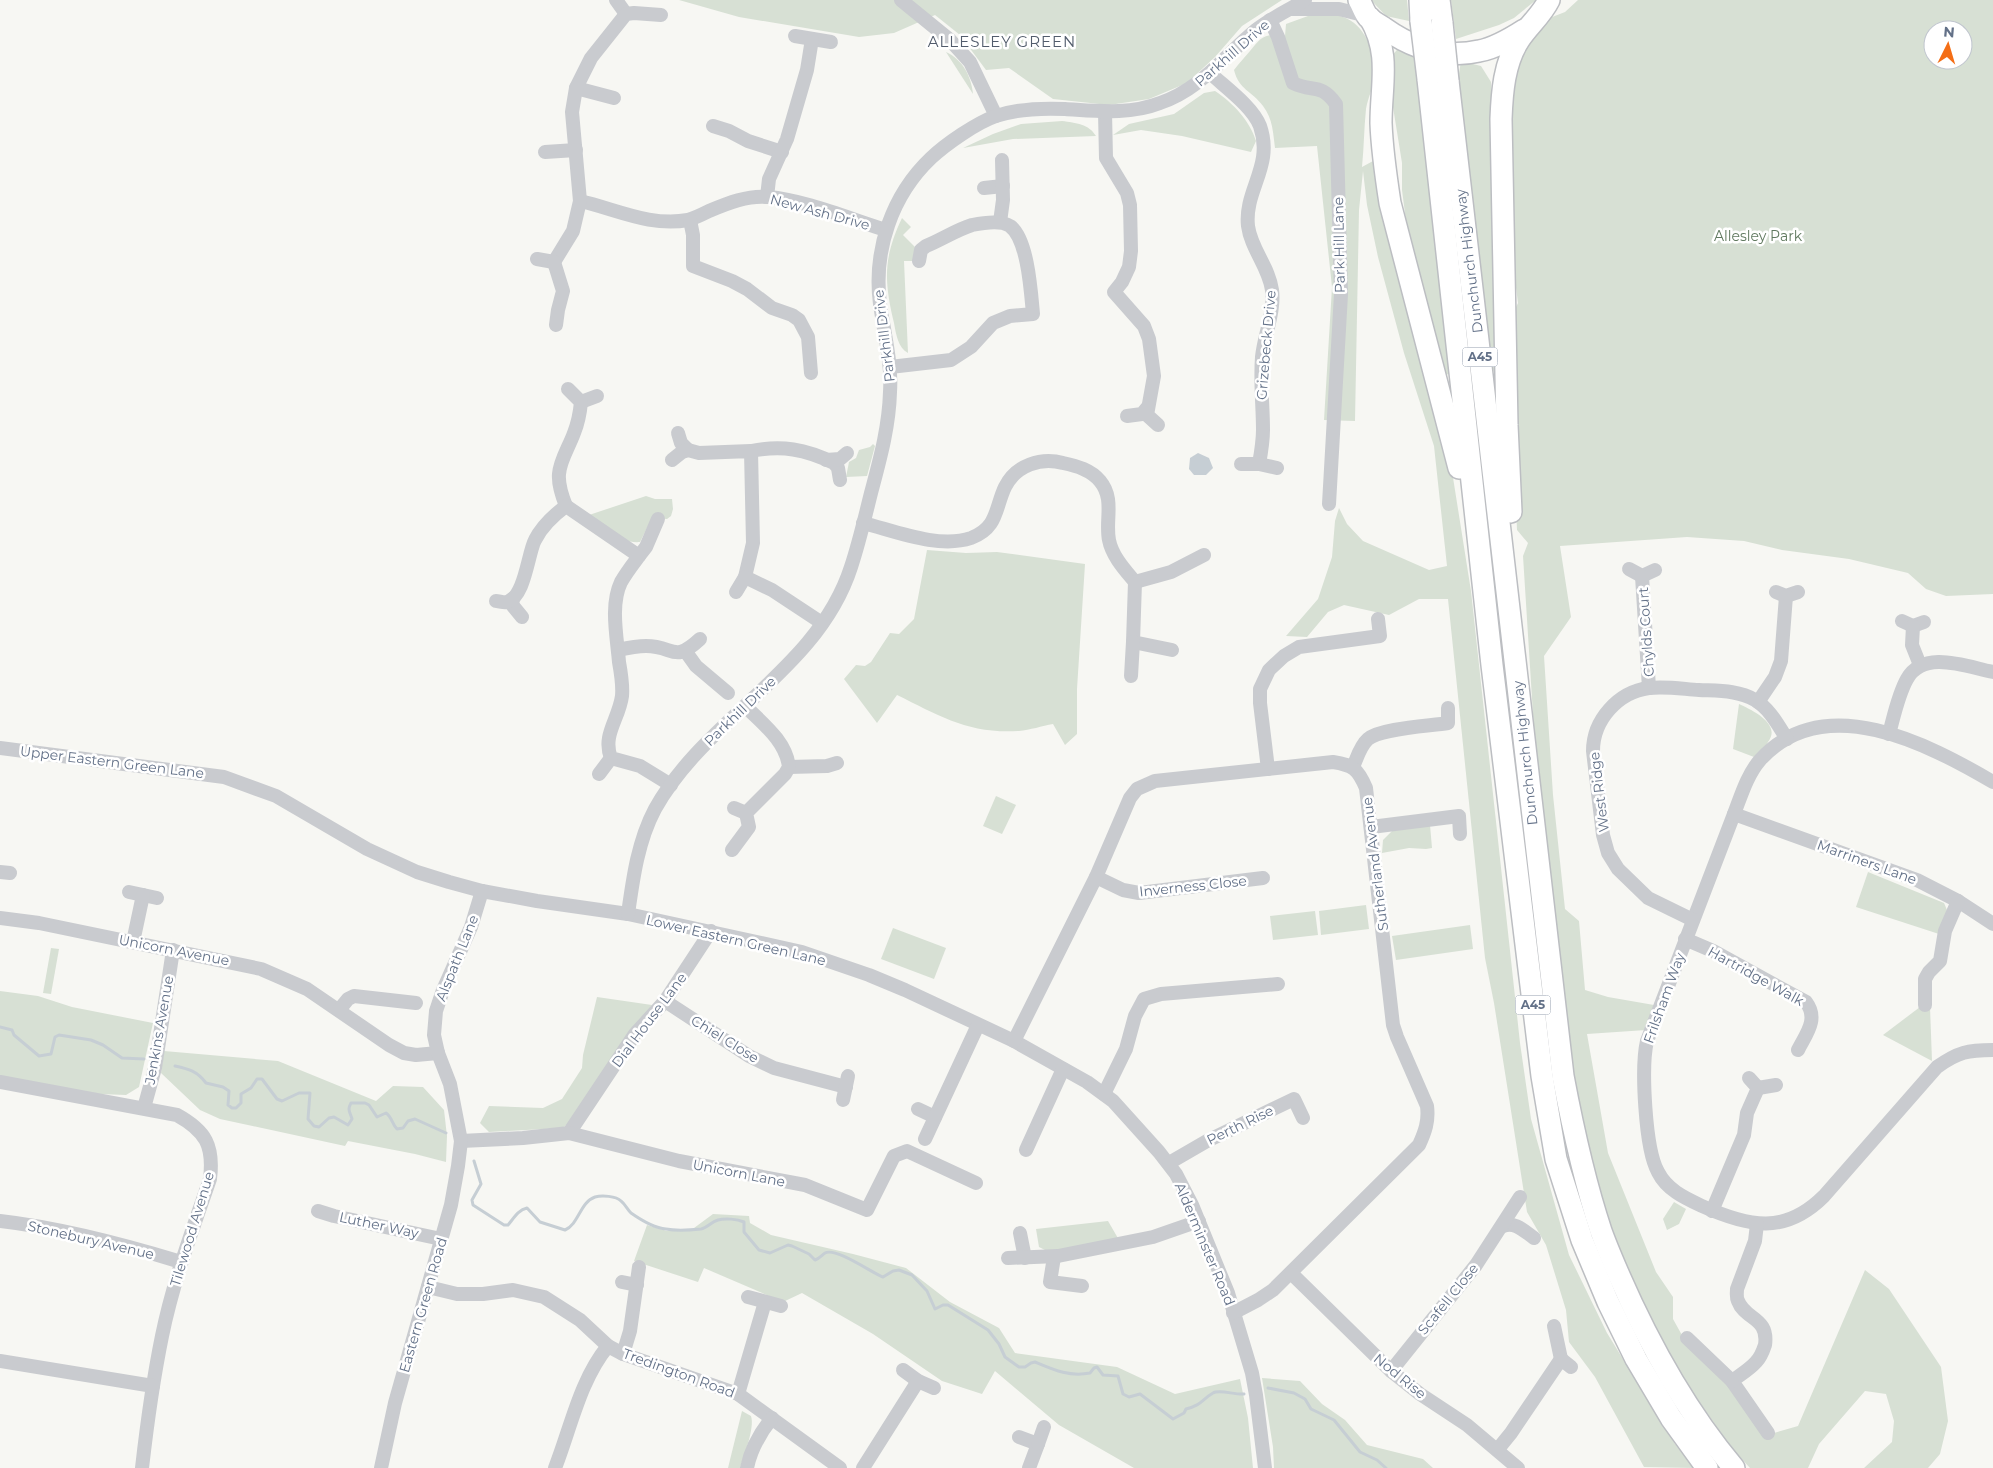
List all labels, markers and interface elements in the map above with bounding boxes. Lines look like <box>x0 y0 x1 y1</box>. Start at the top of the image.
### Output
street label: Parkhill Drive <box>1191 16 1273 90</box>
north arrow <box>1923 20 1973 70</box>
text: N <box>1943 23 1956 42</box>
district label: ALLESLEY GREEN <box>928 32 1076 51</box>
street label: Dunchurch Highway <box>1451 187 1487 334</box>
street label: New Ash Drive <box>768 190 872 234</box>
street label: Park Hill Lane <box>1329 197 1349 293</box>
park label: Allesley Park <box>1714 227 1803 245</box>
street label: Parkhill Drive <box>869 289 899 383</box>
street label: Grizebeck Drive <box>1252 289 1280 401</box>
road number: A45 <box>1462 348 1498 367</box>
street label: Chylds Court <box>1634 586 1658 677</box>
street label: Parkhill Drive <box>700 672 780 750</box>
street label: Dunchurch Highway <box>1508 680 1542 826</box>
street label: Upper Eastern Green Lane <box>19 742 205 782</box>
street label: West Ridge <box>1585 751 1613 833</box>
street label: Sutherland Avenue <box>1358 796 1392 932</box>
street label: Marriners Lane <box>1815 836 1919 888</box>
street label: Inverness Close <box>1138 871 1248 901</box>
street label: Lower Eastern Green Lane <box>644 911 828 969</box>
street label: Alspath Lane <box>431 912 483 1004</box>
street label: Unicorn Avenue <box>117 930 231 970</box>
street label: Hartridge Walk <box>1705 942 1808 1010</box>
street label: Frilsham Way <box>1639 950 1689 1046</box>
street label: Dial House Lane <box>608 969 690 1071</box>
street label: Jenkins Avenue <box>140 974 177 1087</box>
road number: A45 <box>1516 996 1550 1014</box>
street label: Chiel Close <box>688 1011 762 1067</box>
street label: Perth Rise <box>1204 1101 1276 1149</box>
street label: Unicorn Lane <box>691 1155 787 1191</box>
street label: Tilewood Avenue <box>166 1169 218 1289</box>
street label: Alderminster Road <box>1171 1180 1239 1308</box>
street label: Luther Way <box>338 1208 421 1242</box>
street label: Stonebury Avenue <box>26 1217 156 1263</box>
street label: Eastern Green Road <box>395 1235 451 1375</box>
street label: Scafell Close <box>1414 1260 1482 1338</box>
street label: Tredington Road <box>620 1344 738 1402</box>
street label: Nod Rise <box>1370 1349 1430 1403</box>

